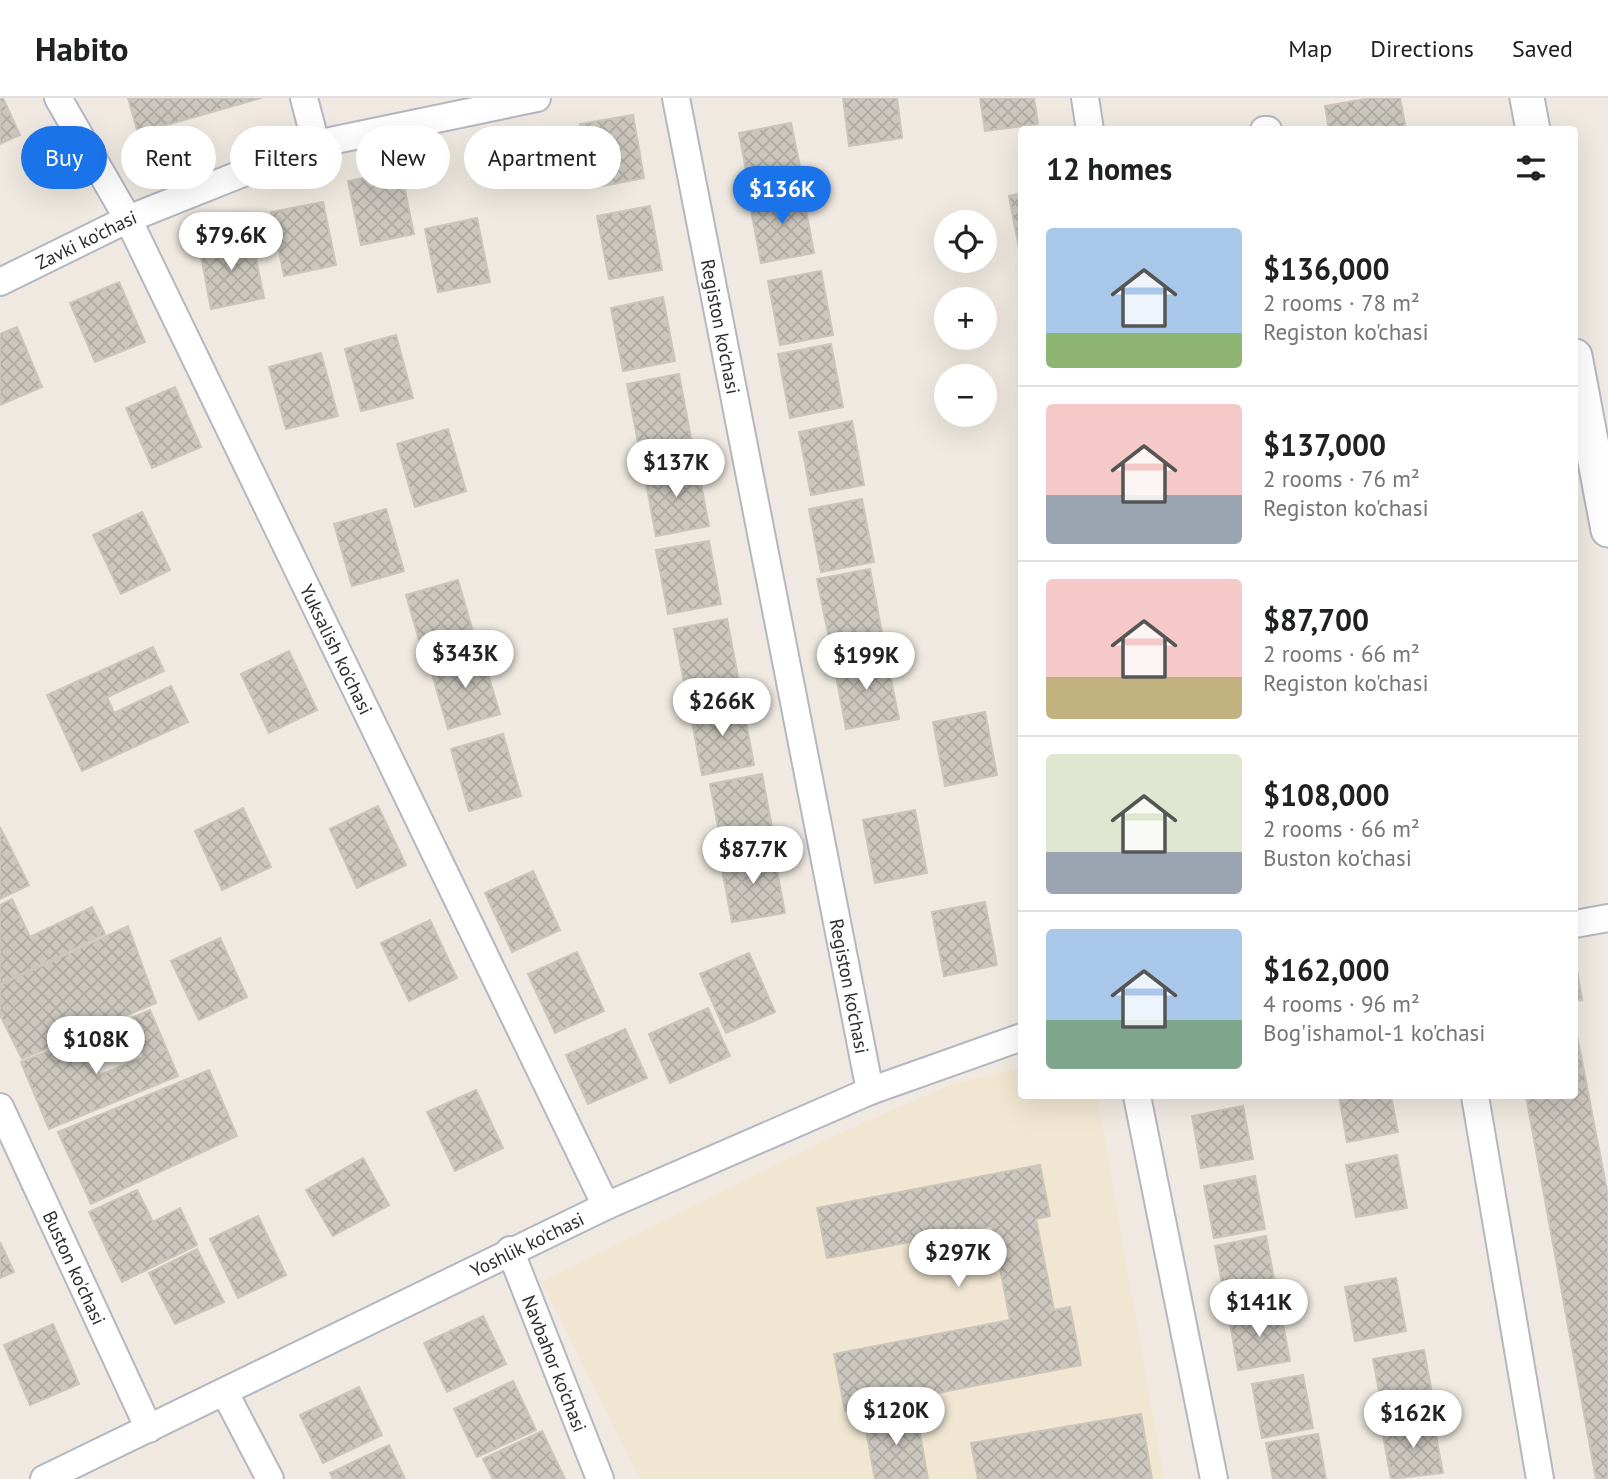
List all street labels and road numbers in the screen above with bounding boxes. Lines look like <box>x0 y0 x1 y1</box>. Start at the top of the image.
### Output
street label: Zavki ko'chasi <box>32 205 140 275</box>
street label: Registon ko'chasi <box>696 257 746 396</box>
street label: Yuksalish ko'chasi <box>295 580 378 719</box>
street label: Registon ko'chasi <box>825 917 874 1056</box>
street label: Buston ko'chasi <box>38 1207 111 1329</box>
street label: Yoshlik ko'chasi <box>466 1207 588 1282</box>
street label: Navbahor ko'chasi <box>517 1292 592 1435</box>

